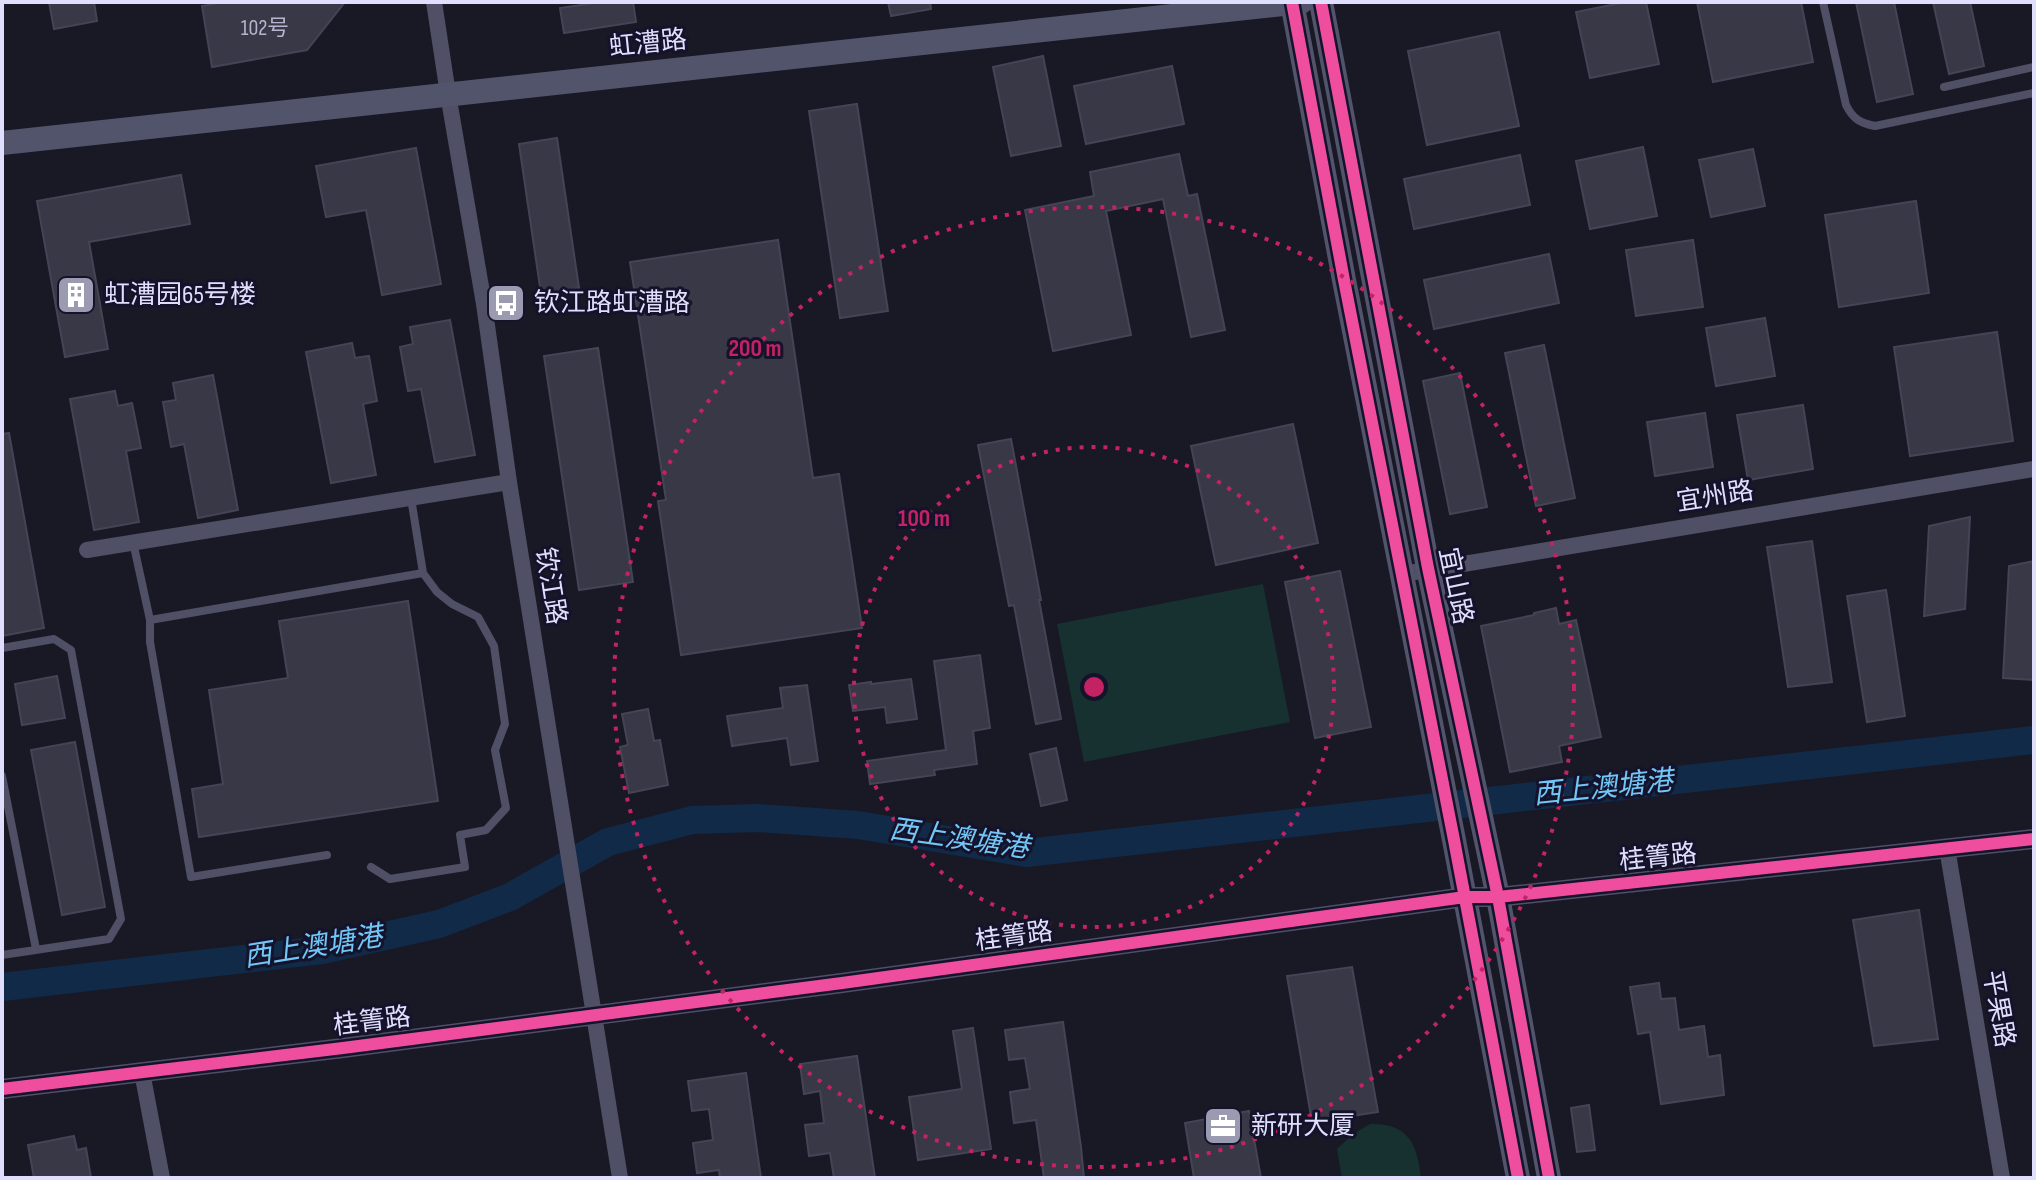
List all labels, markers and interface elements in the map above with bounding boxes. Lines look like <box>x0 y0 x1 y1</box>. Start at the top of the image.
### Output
house number: 102号 <box>241 15 289 42</box>
street label: 虹漕路 <box>608 25 688 63</box>
building icon: 虹漕园65号楼 <box>55 274 97 316</box>
place label: 虹漕园65号楼 <box>104 280 256 311</box>
bus stop icon: 钦江路虹漕路 <box>485 282 527 324</box>
place label: 钦江路虹漕路 <box>534 288 690 319</box>
text: 200 m <box>728 334 782 363</box>
street label: 宜州路 <box>1674 476 1756 518</box>
text: 100 m <box>898 504 950 533</box>
street label: 钦江路 <box>529 545 571 627</box>
street label: 宜山路 <box>1432 545 1478 627</box>
centre of rings <box>1080 673 1108 701</box>
water label: 西上澳塘港 <box>1532 764 1678 812</box>
water label: 西上澳塘港 <box>887 813 1035 866</box>
street label: 桂箐路 <box>1618 839 1698 877</box>
street label: 桂箐路 <box>973 916 1055 958</box>
water label: 西上澳塘港 <box>241 919 389 974</box>
street label: 平果路 <box>1976 968 2020 1050</box>
street label: 桂箐路 <box>331 1002 413 1042</box>
office icon: 新研大厦 <box>1202 1105 1244 1147</box>
place label: 新研大厦 <box>1251 1111 1355 1142</box>

